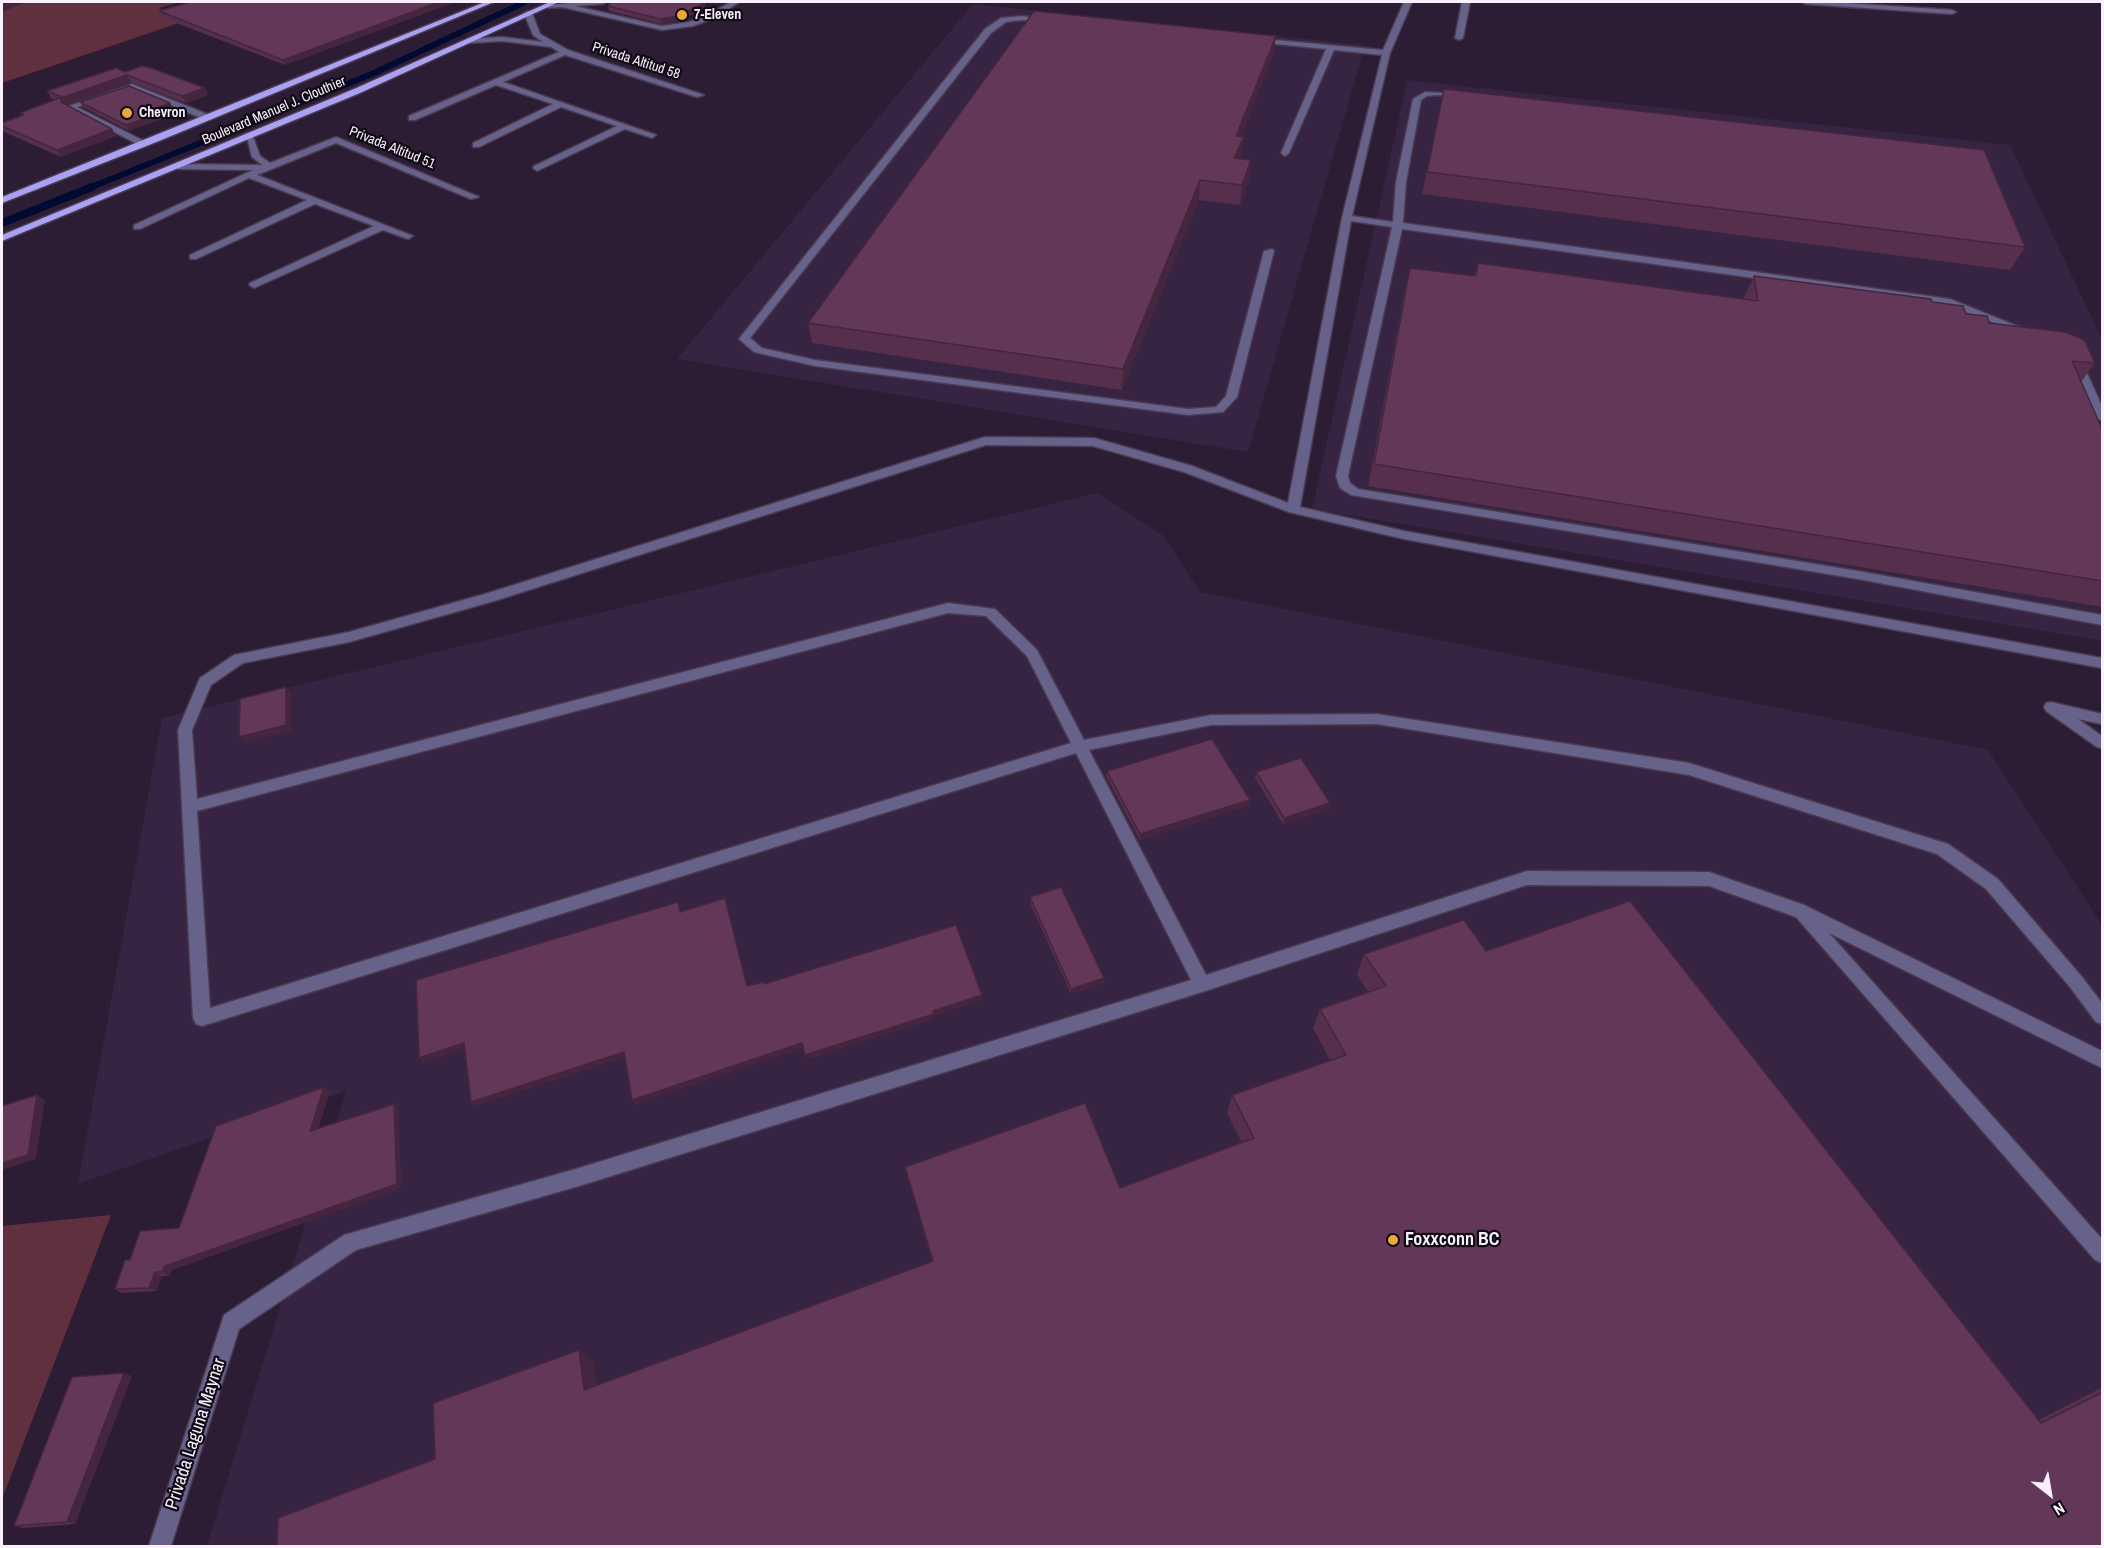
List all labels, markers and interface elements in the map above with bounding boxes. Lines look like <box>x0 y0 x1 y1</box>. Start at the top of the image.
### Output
place label: 7-Eleven <box>694 7 741 23</box>
marker: 7-Eleven <box>675 8 689 22</box>
street label: Privada Altitud 58 <box>590 39 682 83</box>
street label: Boulevard Manuel J. Clouthier <box>200 73 348 149</box>
place label: Chevron <box>139 105 186 121</box>
marker: Chevron <box>120 106 134 120</box>
street label: Privada Altitud 51 <box>347 123 437 173</box>
place label: Foxxconn BC <box>1405 1229 1499 1251</box>
marker: Foxxconn BC <box>1386 1233 1400 1247</box>
street label: Privada Laguna Maynar <box>161 1356 231 1512</box>
north arrow <box>2020 1464 2080 1524</box>
text: N <box>2050 1498 2069 1521</box>

